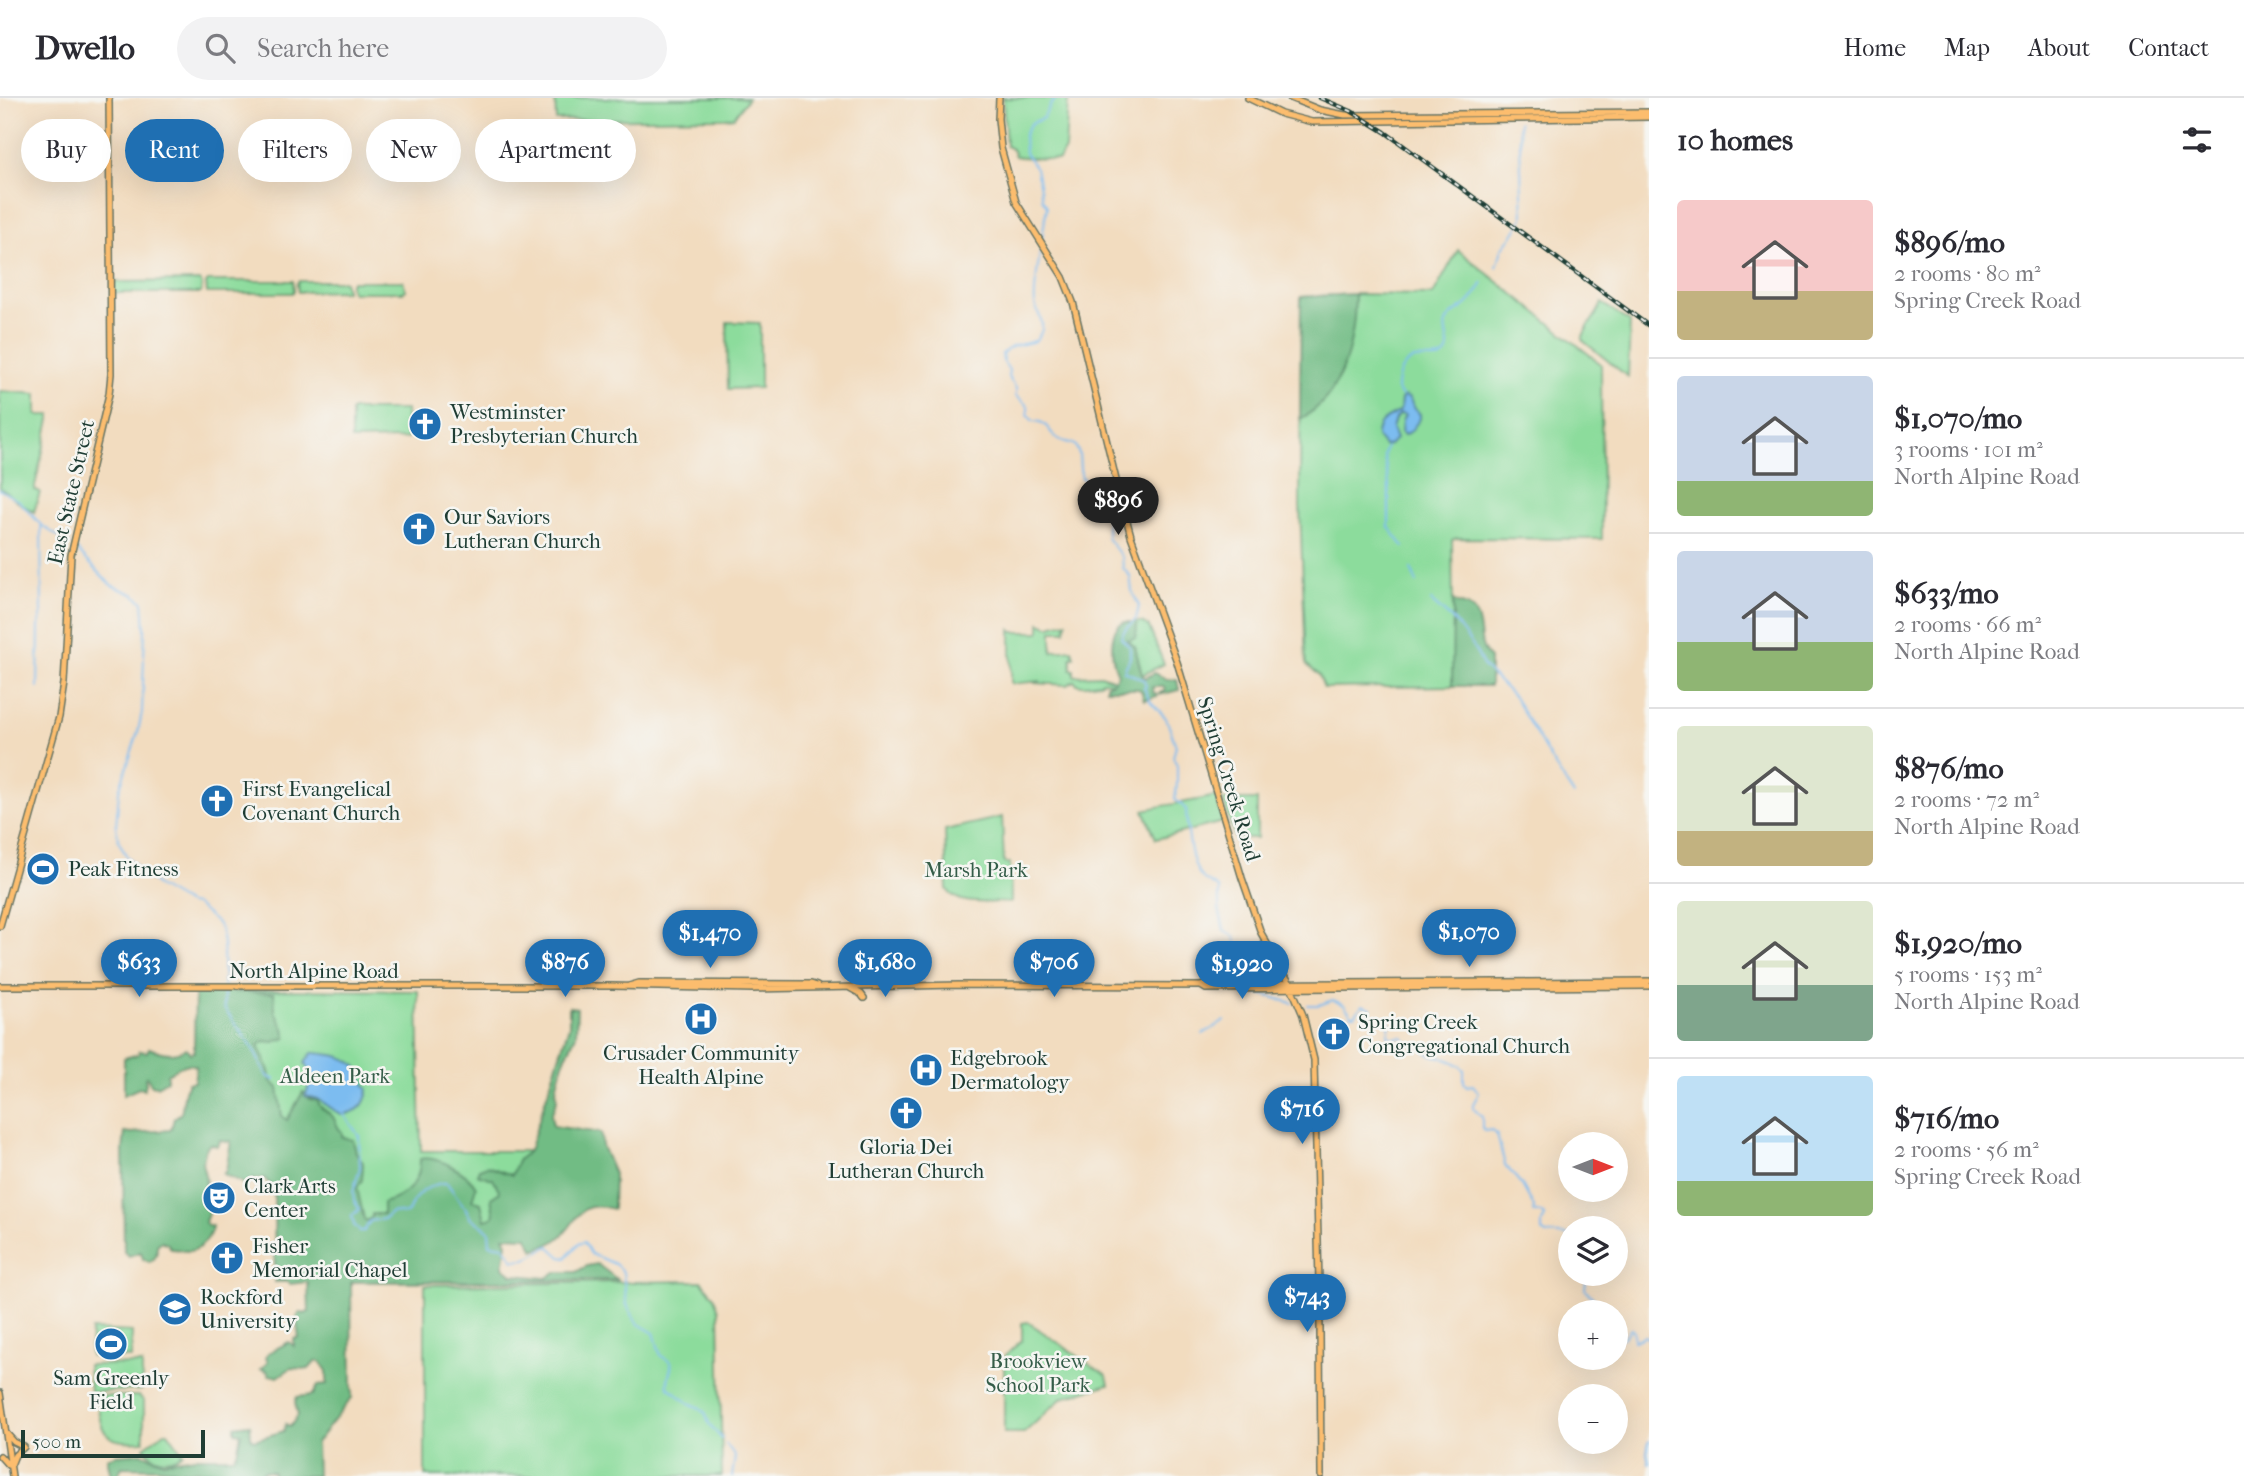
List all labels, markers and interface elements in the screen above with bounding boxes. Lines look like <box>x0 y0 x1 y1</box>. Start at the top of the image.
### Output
search box <box>177 17 667 80</box>
text: Dwello <box>35 29 135 68</box>
icon: search <box>201 29 239 67</box>
text: Search here <box>257 33 389 64</box>
text: Home <box>1844 34 1906 62</box>
text: Map <box>1944 34 1990 62</box>
text: About <box>2028 34 2090 62</box>
text: Contact <box>2128 34 2209 62</box>
chip: Buy <box>21 119 111 182</box>
chip: Rent <box>125 119 224 182</box>
chip: Filters <box>238 119 352 182</box>
chip: New <box>366 119 461 182</box>
chip: Apartment <box>475 119 636 182</box>
icon: filters <box>2178 121 2216 159</box>
text: 10 homes <box>1677 123 1793 158</box>
text: $896/mo <box>1894 225 2005 260</box>
icon: home <box>1733 228 1817 312</box>
text: 2 rooms · 80 m² <box>1894 260 2041 287</box>
text: Spring Creek Road <box>1894 287 2081 314</box>
place label: Westminster Presbyterian Church <box>449 400 638 448</box>
text: $1,070/mo <box>1894 401 2022 436</box>
icon: home <box>1733 404 1817 488</box>
church icon: Westminster Presbyterian Church <box>406 405 444 443</box>
street label: East State Street <box>43 417 99 567</box>
text: 3 rooms · 101 m² <box>1894 436 2043 463</box>
text: North Alpine Road <box>1894 463 2080 490</box>
pin: $896 <box>1077 478 1159 537</box>
text: $896 <box>1094 486 1142 513</box>
place label: Our Saviors Lutheran Church <box>444 505 601 553</box>
church icon: Our Saviors Lutheran Church <box>400 510 438 548</box>
text: $633/mo <box>1894 576 1999 611</box>
icon: home <box>1733 579 1817 663</box>
text: 2 rooms · 66 m² <box>1894 611 2041 638</box>
text: North Alpine Road <box>1894 638 2080 665</box>
street label: Spring Creek Road <box>1193 694 1266 865</box>
text: $876/mo <box>1894 751 2004 786</box>
icon: home <box>1733 754 1817 838</box>
place label: First Evangelical Covenant Church <box>242 777 400 825</box>
church icon: First Evangelical Covenant Church <box>198 782 236 820</box>
text: 2 rooms · 72 m² <box>1894 786 2039 813</box>
text: North Alpine Road <box>1894 813 2080 840</box>
sports icon: Peak Fitness <box>24 850 62 888</box>
place label: Peak Fitness <box>68 857 179 881</box>
park label: Marsh Park <box>924 858 1028 882</box>
pin: $1,470 <box>653 910 767 970</box>
pin: $1,070 <box>1412 910 1526 969</box>
text: $1,070 <box>1438 918 1500 945</box>
text: $1,470 <box>679 919 741 946</box>
text: $1,920/mo <box>1894 926 2022 961</box>
icon: home <box>1733 929 1817 1013</box>
pin: $633 <box>98 940 180 999</box>
pin: $876 <box>524 940 606 999</box>
pin: $1,680 <box>828 940 942 999</box>
pin: $706 <box>1013 940 1095 999</box>
pin: $1,920 <box>1185 942 1299 1001</box>
text: $633 <box>117 948 161 975</box>
text: $876 <box>541 948 589 975</box>
text: $1,680 <box>854 948 916 975</box>
text: $706 <box>1030 948 1078 975</box>
text: $1,920 <box>1211 950 1273 977</box>
street label: North Alpine Road <box>229 959 399 983</box>
text: 5 rooms · 153 m² <box>1894 961 2042 988</box>
text: North Alpine Road <box>1894 988 2080 1015</box>
hospital icon: Crusader Community Health Alpine <box>682 1000 720 1038</box>
place label: Spring Creek Congregational Church <box>1358 1010 1570 1058</box>
church icon: Spring Creek Congregational Church <box>1315 1015 1353 1053</box>
place label: Crusader Community Health Alpine <box>603 1041 800 1089</box>
place label: Edgebrook Dermatology <box>950 1046 1070 1094</box>
hospital icon: Edgebrook Dermatology <box>907 1051 945 1089</box>
park label: Aldeen Park <box>279 1064 390 1088</box>
pin: $716 <box>1261 1086 1343 1146</box>
church icon: Gloria Dei Lutheran Church <box>887 1094 925 1132</box>
text: $716 <box>1280 1095 1324 1122</box>
text: $716/mo <box>1894 1101 1999 1136</box>
icon: home <box>1733 1104 1817 1188</box>
north arrow <box>1558 1132 1628 1202</box>
map controls <box>1558 1132 1628 1454</box>
place label: Gloria Dei Lutheran Church <box>828 1135 985 1183</box>
text: 2 rooms · 56 m² <box>1894 1136 2039 1163</box>
text: Spring Creek Road <box>1894 1163 2081 1190</box>
place label: Clark Arts Center <box>244 1174 336 1222</box>
theatre icon: Clark Arts Center <box>200 1179 238 1217</box>
button: layers <box>1558 1216 1628 1286</box>
place label: Fisher Memorial Chapel <box>252 1234 408 1282</box>
church icon: Fisher Memorial Chapel <box>208 1239 246 1277</box>
pin: $743 <box>1266 1274 1348 1334</box>
text: $743 <box>1284 1283 1330 1310</box>
place label: Rockford University <box>200 1285 297 1333</box>
school or university icon: Rockford University <box>156 1290 194 1328</box>
button: + <box>1558 1300 1628 1370</box>
sports icon: Sam Greenly Field <box>92 1325 130 1363</box>
park label: Brookview School Park <box>986 1349 1091 1397</box>
place label: Sam Greenly Field <box>53 1366 170 1414</box>
button: − <box>1558 1384 1628 1454</box>
scale bar <box>21 1427 205 1459</box>
text: 500 m <box>32 1431 81 1453</box>

